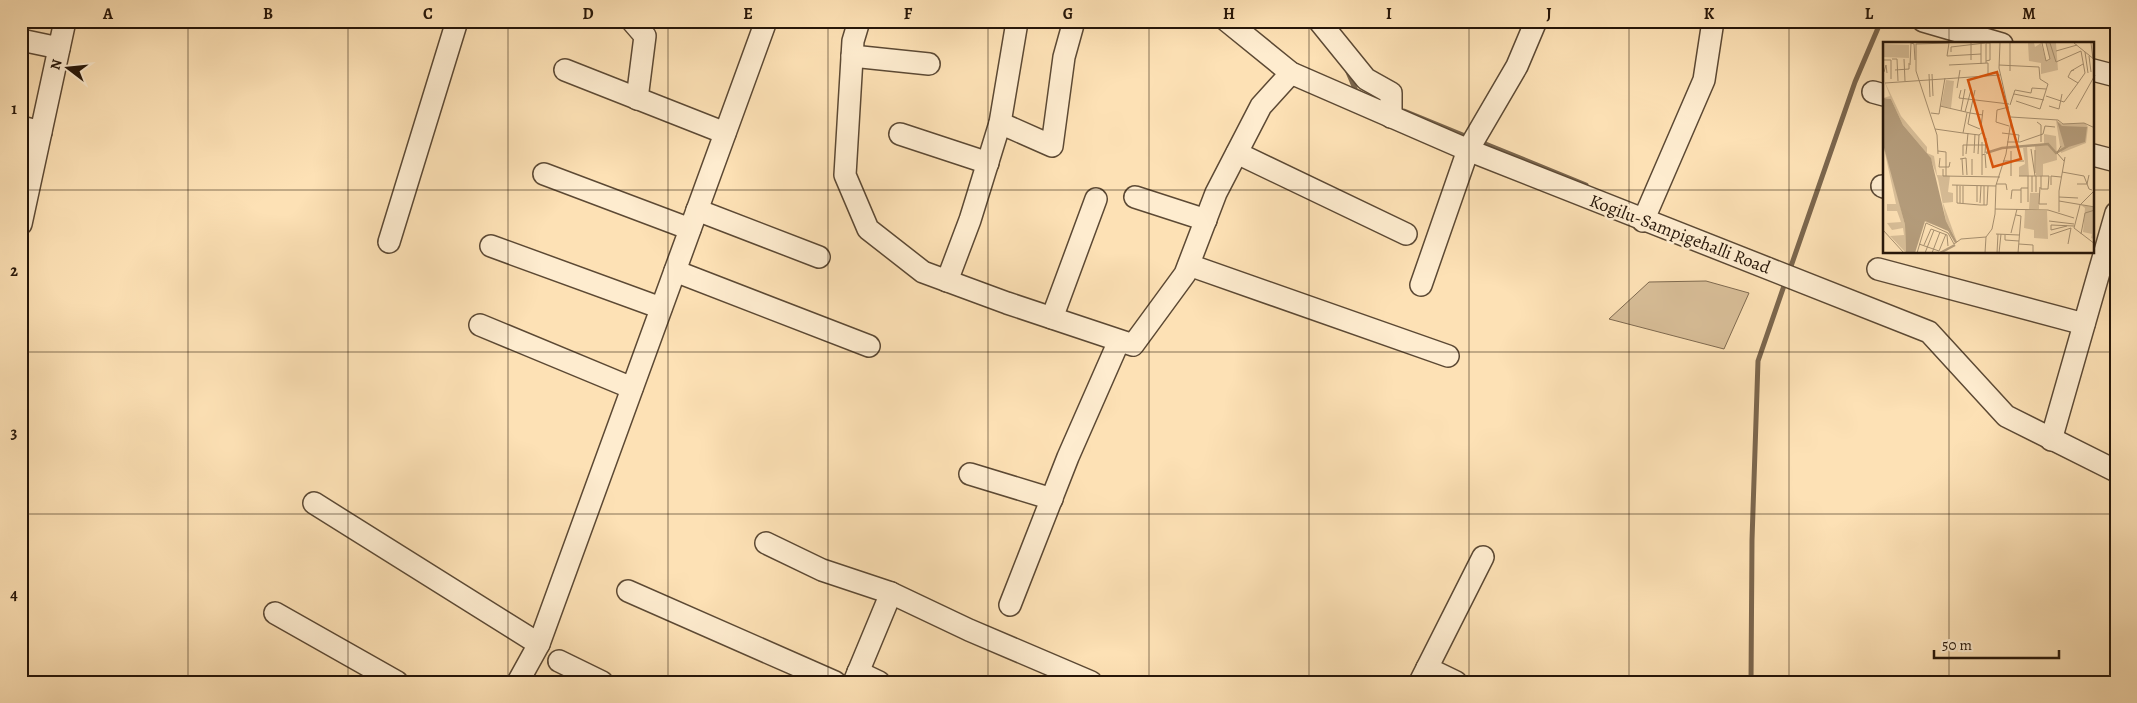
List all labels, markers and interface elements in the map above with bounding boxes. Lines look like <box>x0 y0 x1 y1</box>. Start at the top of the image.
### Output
text: A <box>102 3 114 25</box>
text: B <box>263 3 273 25</box>
text: C <box>423 3 433 25</box>
text: D <box>582 3 594 25</box>
text: E <box>743 3 753 25</box>
text: F <box>904 3 913 25</box>
text: G <box>1063 3 1073 25</box>
text: H <box>1223 3 1235 25</box>
text: I <box>1386 3 1392 25</box>
text: J <box>1546 3 1552 25</box>
text: K <box>1704 3 1715 25</box>
text: L <box>1865 3 1874 25</box>
text: M <box>2022 3 2036 25</box>
north arrow <box>42 42 92 92</box>
inset map <box>1883 42 2094 254</box>
text: N <box>45 57 67 72</box>
text: 1 <box>11 98 17 120</box>
street label: Kogilu-Sampigehalli Road <box>1586 188 1774 280</box>
text: 2 <box>10 260 18 282</box>
text: 3 <box>11 422 18 444</box>
text: 4 <box>10 584 18 606</box>
scale bar <box>1934 628 2060 660</box>
text: 50 m <box>1942 635 1972 655</box>

